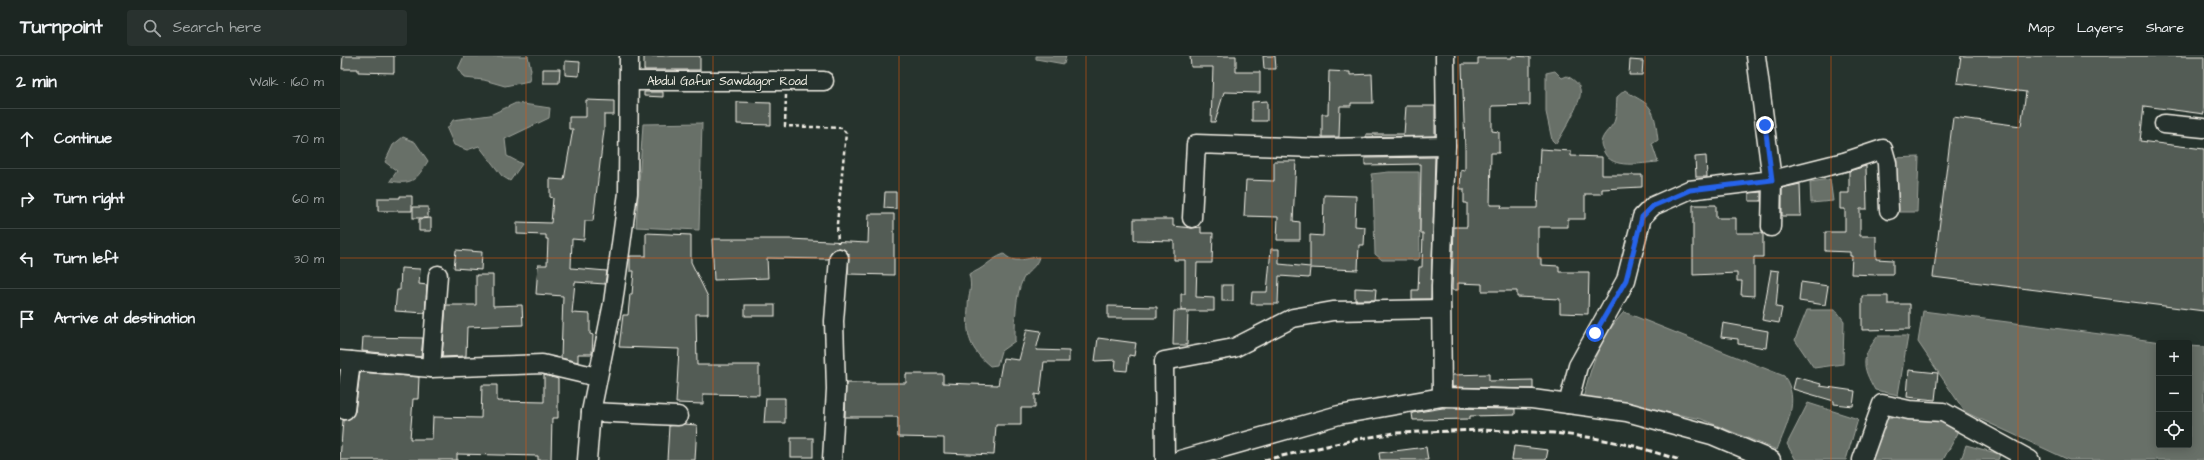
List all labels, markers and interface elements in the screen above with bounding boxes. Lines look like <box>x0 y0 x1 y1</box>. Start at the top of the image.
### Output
search box <box>127 10 407 46</box>
text: Turnpoint <box>20 14 103 41</box>
icon: search <box>141 17 163 39</box>
text: Search here <box>173 17 261 38</box>
text: Map <box>2028 18 2055 38</box>
text: Layers <box>2077 18 2124 38</box>
text: Share <box>2146 18 2184 38</box>
text: 2 min <box>16 70 57 94</box>
text: Walk · 160 m <box>250 73 324 91</box>
street label: Abdul Gafur Sawdagor Road <box>647 73 807 91</box>
route end <box>1756 116 1774 134</box>
icon: ahead <box>16 128 38 150</box>
text: Continue <box>54 128 112 149</box>
text: 70 m <box>292 130 324 148</box>
icon: right <box>16 188 38 210</box>
text: Turn right <box>54 188 125 209</box>
text: 60 m <box>292 190 324 208</box>
icon: left <box>16 248 38 270</box>
text: Turn left <box>54 248 118 269</box>
text: 30 m <box>294 250 324 268</box>
icon: arrive <box>16 308 38 330</box>
text: Arrive at destination <box>54 308 195 329</box>
route start <box>1586 324 1604 342</box>
map controls <box>2156 340 2192 448</box>
button: + <box>2156 340 2192 376</box>
button: − <box>2156 376 2192 412</box>
button: locate <box>2156 412 2192 448</box>

